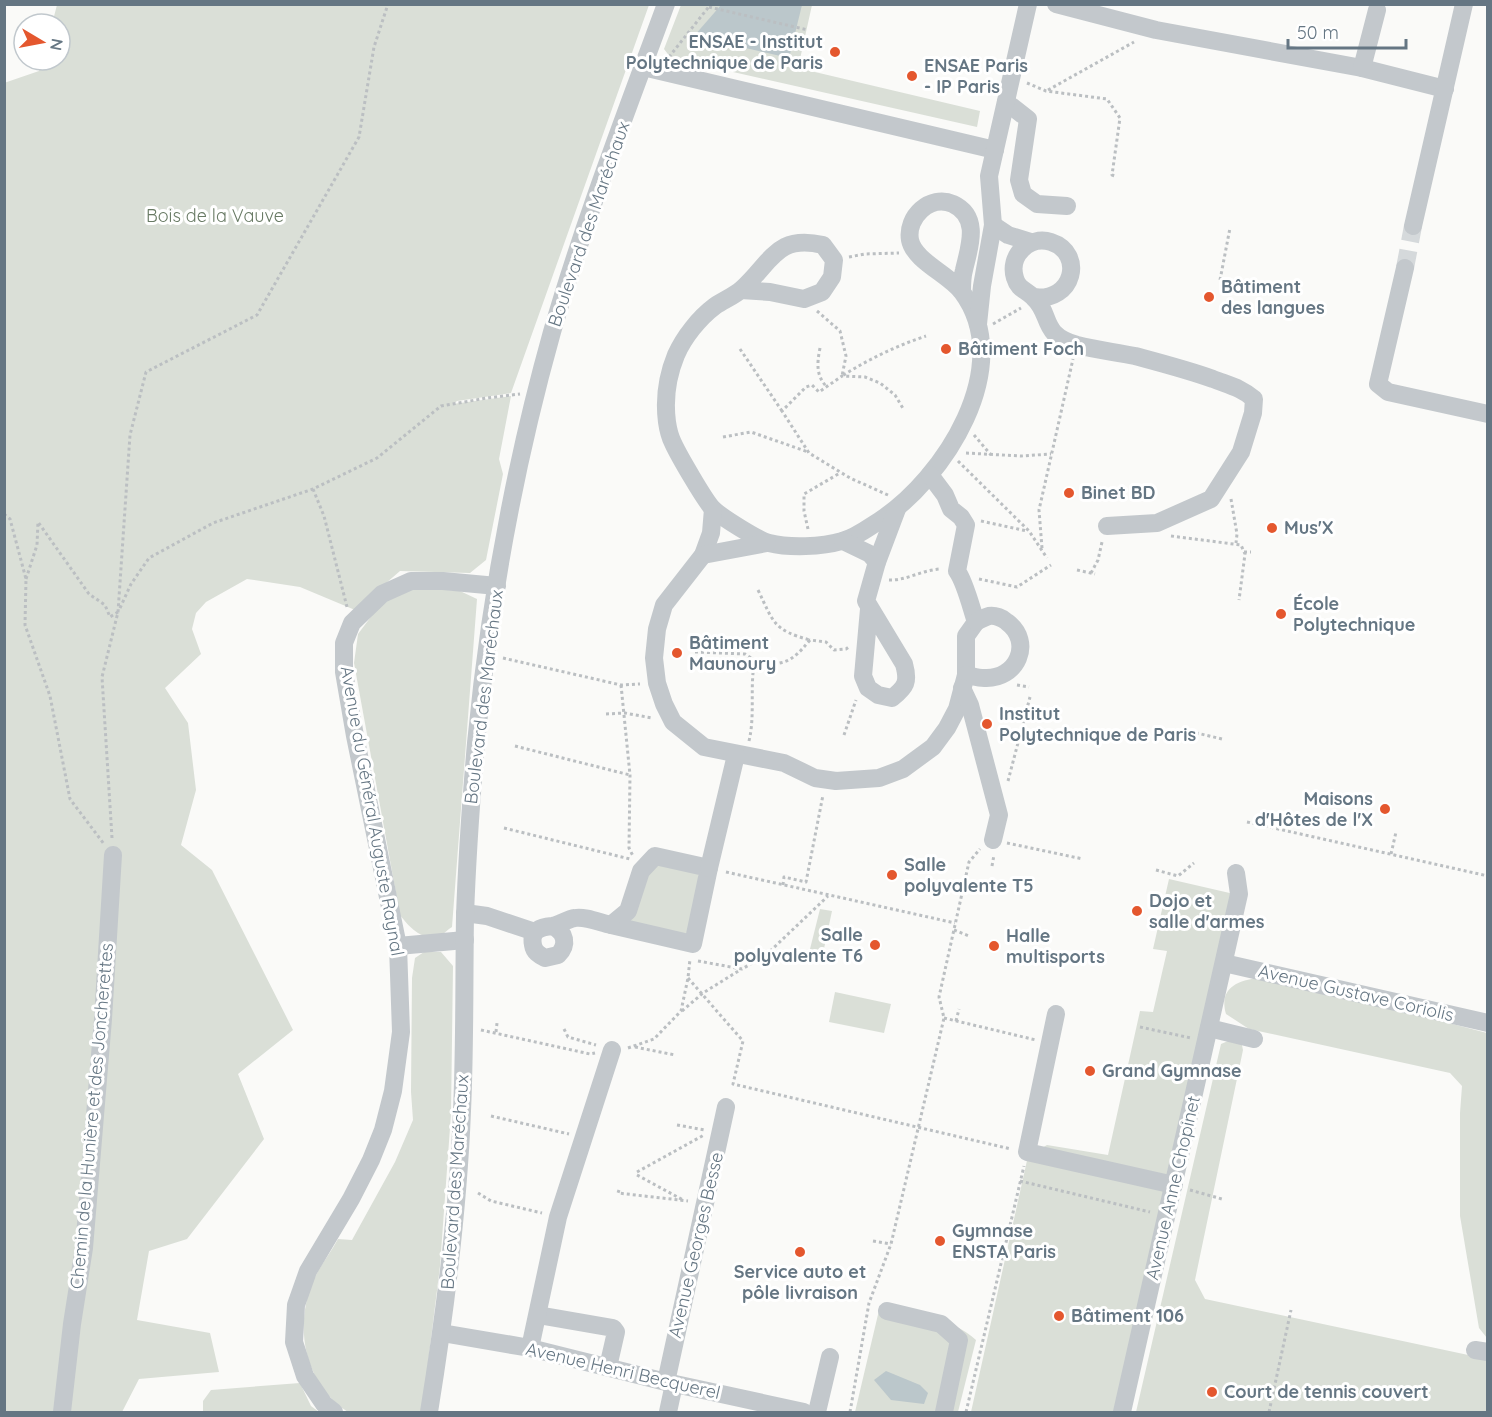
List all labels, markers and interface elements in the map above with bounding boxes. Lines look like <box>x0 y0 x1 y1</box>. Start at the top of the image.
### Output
north arrow <box>12 12 72 72</box>
scale bar <box>1288 12 1406 50</box>
text: 50 m <box>1297 21 1339 44</box>
place label: ENSAE - Institut Polytechnique de Paris <box>626 30 823 74</box>
text: N <box>46 37 68 52</box>
marker: ENSAE - Institut Polytechnique de Paris <box>828 45 842 59</box>
place label: ENSAE Paris - IP Paris <box>924 54 1028 98</box>
marker: ENSAE Paris - IP Paris <box>905 69 919 83</box>
street label: Boulevard des Maréchaux <box>543 118 635 330</box>
park label: Bois de la Vauve <box>146 204 284 227</box>
place label: Bâtiment des langues <box>1221 275 1325 319</box>
marker: Bâtiment des langues <box>1202 290 1216 304</box>
place label: Bâtiment Foch <box>958 337 1084 360</box>
marker: Bâtiment Foch <box>939 342 953 356</box>
place label: Binet BD <box>1081 481 1156 504</box>
marker: Binet BD <box>1062 486 1076 500</box>
place label: Mus'X <box>1284 516 1334 539</box>
marker: Mus'X <box>1265 521 1279 535</box>
street label: Boulevard des Maréchaux <box>459 588 508 805</box>
place label: École Polytechnique <box>1293 592 1415 636</box>
marker: École Polytechnique <box>1274 607 1288 621</box>
place label: Bâtiment Maunoury <box>689 631 776 675</box>
marker: Bâtiment Maunoury <box>670 646 684 660</box>
street label: Avenue du Général Auguste Raynal <box>336 664 409 958</box>
place label: Institut Polytechnique de Paris <box>999 702 1196 746</box>
marker: Institut Polytechnique de Paris <box>980 717 994 731</box>
place label: Maisons d'Hôtes de l'X <box>1255 787 1373 831</box>
marker: Maisons d'Hôtes de l'X <box>1378 802 1392 816</box>
place label: Salle polyvalente T5 <box>904 853 1034 897</box>
marker: Salle polyvalente T5 <box>885 868 899 882</box>
place label: Dojo et salle d'armes <box>1149 889 1265 933</box>
marker: Dojo et salle d'armes <box>1130 904 1144 918</box>
place label: Salle polyvalente T6 <box>734 923 863 967</box>
place label: Halle multisports <box>1006 924 1105 968</box>
marker: Salle polyvalente T6 <box>868 938 882 952</box>
marker: Halle multisports <box>987 939 1001 953</box>
street label: Chemin de la Hunière et des Joncherettes <box>65 942 118 1290</box>
street label: Avenue Gustave Coriolis <box>1256 959 1456 1026</box>
place label: Grand Gymnase <box>1102 1059 1242 1082</box>
marker: Grand Gymnase <box>1083 1064 1097 1078</box>
street label: Boulevard des Maréchaux <box>436 1073 474 1290</box>
street label: Avenue Anne Chopinet <box>1140 1094 1205 1282</box>
street label: Avenue Georges Besse <box>663 1150 728 1340</box>
place label: Gymnase ENSTA Paris <box>952 1219 1056 1263</box>
marker: Gymnase ENSTA Paris <box>933 1234 947 1248</box>
marker: Service auto et pôle livraison <box>793 1245 807 1259</box>
place label: Service auto et pôle livraison <box>734 1260 866 1304</box>
place label: Bâtiment 106 <box>1071 1304 1184 1327</box>
marker: Bâtiment 106 <box>1052 1309 1066 1323</box>
street label: Avenue Henri Becquerel <box>524 1337 723 1404</box>
place label: Court de tennis couvert <box>1224 1380 1429 1403</box>
marker: Court de tennis couvert <box>1205 1385 1219 1399</box>

